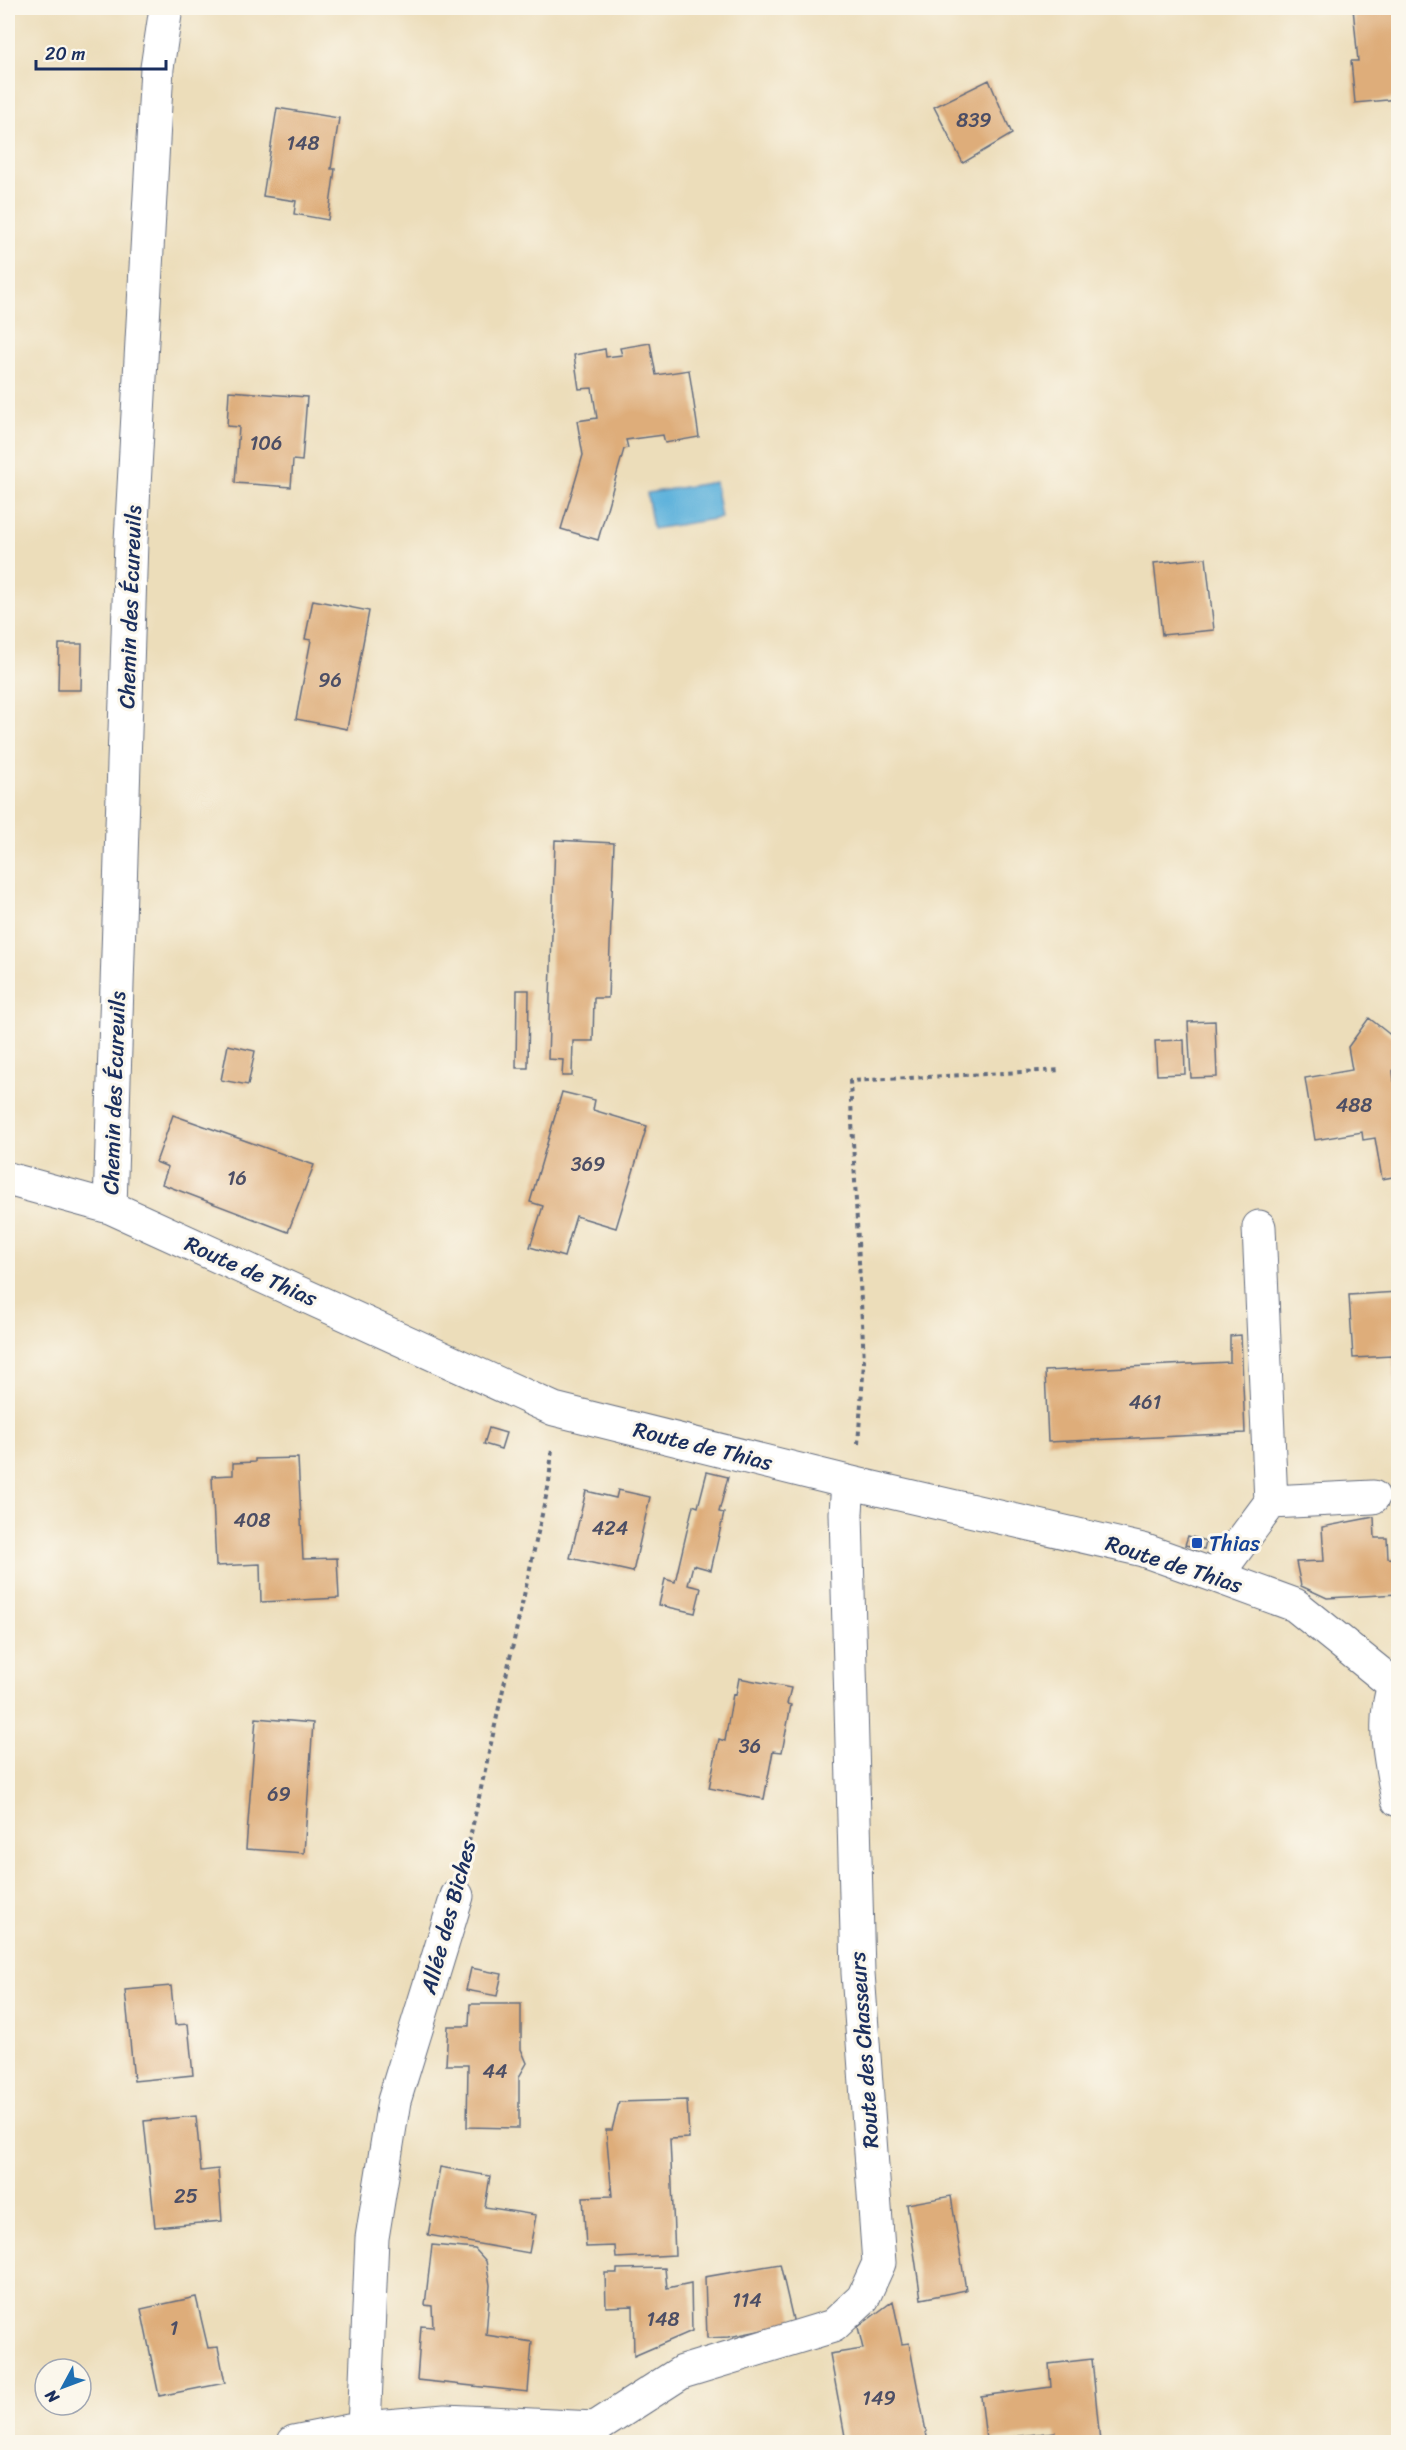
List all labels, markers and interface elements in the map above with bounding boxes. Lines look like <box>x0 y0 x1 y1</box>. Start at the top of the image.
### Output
scale bar <box>36 33 166 71</box>
text: 20 m <box>45 38 85 70</box>
house number: 839 <box>956 103 992 138</box>
house number: 148 <box>286 126 320 161</box>
house number: 106 <box>250 426 282 461</box>
street label: Chemin des Écureuils <box>107 505 153 709</box>
house number: 96 <box>318 663 342 698</box>
street label: Chemin des Écureuils <box>91 991 137 1195</box>
house number: 488 <box>1336 1088 1372 1123</box>
house number: 369 <box>571 1147 605 1182</box>
house number: 16 <box>227 1161 247 1196</box>
street label: Route de Thias <box>178 1224 325 1318</box>
house number: 461 <box>1129 1385 1161 1420</box>
street label: Route de Thias <box>629 1410 777 1482</box>
house number: 408 <box>233 1503 271 1538</box>
house number: 424 <box>592 1511 628 1546</box>
street label: Route de Thias <box>1101 1524 1248 1605</box>
place label: Thias <box>1209 1524 1261 1563</box>
marker: Thias <box>1190 1536 1204 1550</box>
house number: 36 <box>739 1729 761 1764</box>
house number: 69 <box>267 1777 291 1812</box>
street label: Allée des Biches <box>408 1835 488 1999</box>
street label: Route des Chasseurs <box>838 1950 890 2150</box>
house number: 44 <box>483 2054 508 2089</box>
house number: 25 <box>174 2179 198 2214</box>
house number: 114 <box>732 2283 762 2318</box>
house number: 148 <box>646 2302 680 2337</box>
house number: 1 <box>170 2311 178 2346</box>
north arrow <box>33 2357 93 2417</box>
house number: 149 <box>862 2381 896 2416</box>
text: N <box>37 2382 67 2411</box>

